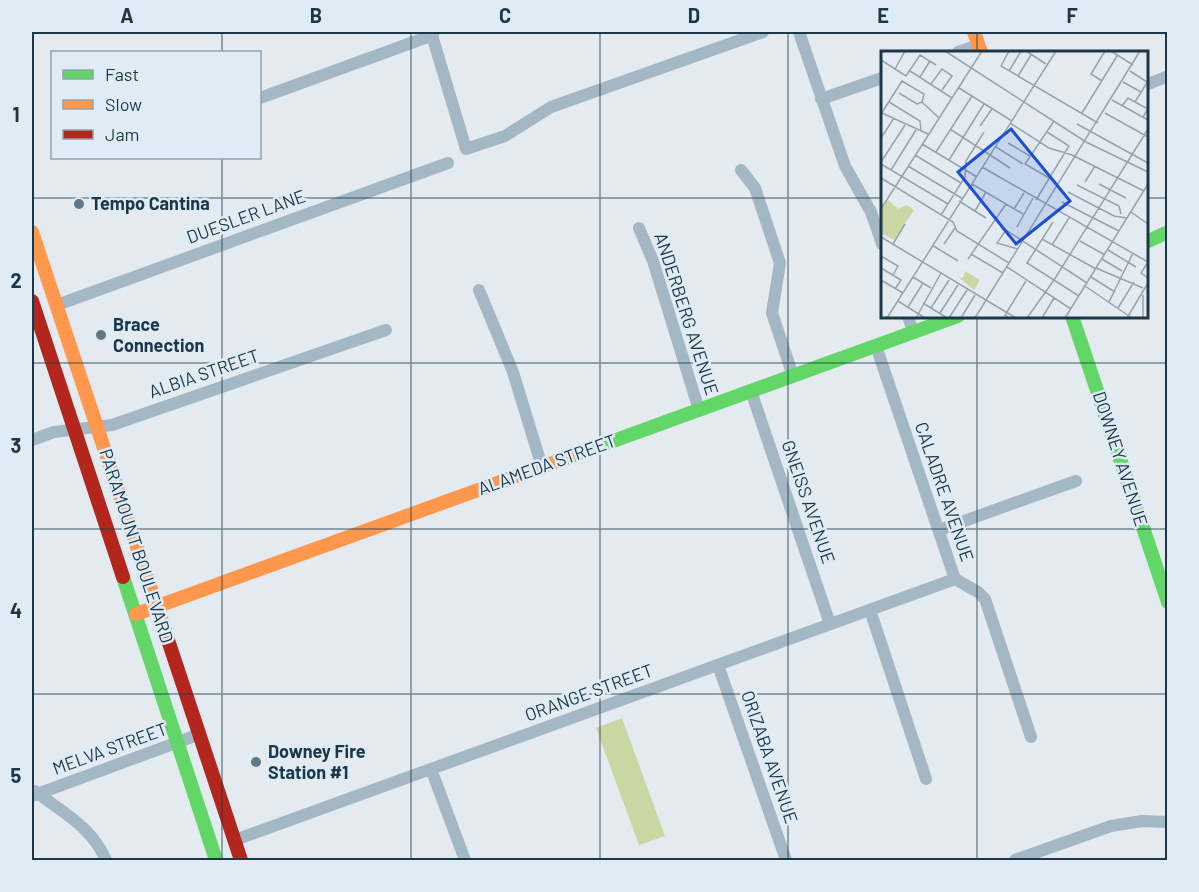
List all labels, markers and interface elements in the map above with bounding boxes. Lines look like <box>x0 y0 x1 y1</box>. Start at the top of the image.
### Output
text: A <box>120 3 134 27</box>
text: B <box>310 3 322 27</box>
text: C <box>499 3 511 27</box>
text: D <box>688 3 700 27</box>
text: E <box>877 3 889 27</box>
text: F <box>1066 3 1078 27</box>
legend <box>51 51 261 159</box>
inset map <box>881 51 1148 318</box>
text: Fast <box>105 63 139 85</box>
text: Slow <box>105 93 142 115</box>
text: 1 <box>12 102 20 126</box>
text: Jam <box>105 123 139 145</box>
street label: DUESLER LANE <box>183 184 308 248</box>
place label: Tempo Cantina <box>91 192 210 214</box>
marker: Tempo Cantina <box>72 197 86 211</box>
street label: ANDERBERG AVENUE <box>650 230 724 398</box>
text: 2 <box>10 268 22 292</box>
place label: Brace Connection <box>113 313 204 356</box>
marker: Brace Connection <box>94 328 108 342</box>
street label: ALBIA STREET <box>146 344 262 402</box>
street label: DOWNEY AVENUE <box>1089 389 1153 529</box>
street label: CALADRE AVENUE <box>911 419 979 564</box>
street label: ALAMEDA STREET <box>475 429 619 499</box>
text: 3 <box>11 433 21 457</box>
street label: GNEISS AVENUE <box>778 437 840 566</box>
street label: PARAMOUNT BOULEVARD <box>95 446 179 646</box>
text: 4 <box>10 598 22 622</box>
street label: ORANGE STREET <box>522 659 656 725</box>
street label: ORIZABA AVENUE <box>737 687 803 826</box>
street label: MELVA STREET <box>49 717 170 779</box>
place label: Downey Fire Station #1 <box>268 740 366 783</box>
marker: Downey Fire Station #1 <box>249 755 263 769</box>
text: 5 <box>11 763 22 787</box>

